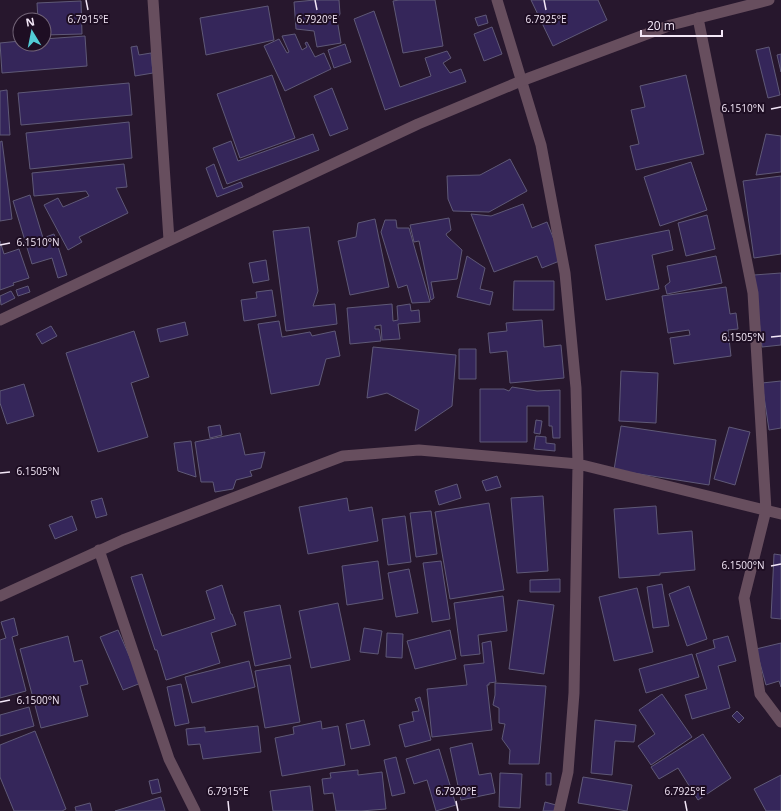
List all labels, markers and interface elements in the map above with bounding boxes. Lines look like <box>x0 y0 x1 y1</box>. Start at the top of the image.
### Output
north arrow <box>12 12 52 52</box>
text: 6.7915°E <box>67 12 109 26</box>
text: 6.7920°E <box>296 12 338 26</box>
text: 6.7925°E <box>525 12 567 26</box>
scale bar <box>641 12 722 38</box>
text: N <box>24 13 36 30</box>
text: 20 m <box>647 17 675 34</box>
text: 6.1510°N <box>721 101 765 115</box>
text: 6.1510°N <box>16 235 60 249</box>
text: 6.1505°N <box>721 330 765 344</box>
text: 6.1505°N <box>16 464 60 478</box>
text: 6.1500°N <box>721 558 765 572</box>
text: 6.1500°N <box>16 693 60 707</box>
text: 6.7915°E <box>207 784 249 798</box>
text: 6.7920°E <box>435 784 477 798</box>
text: 6.7925°E <box>664 784 706 798</box>

